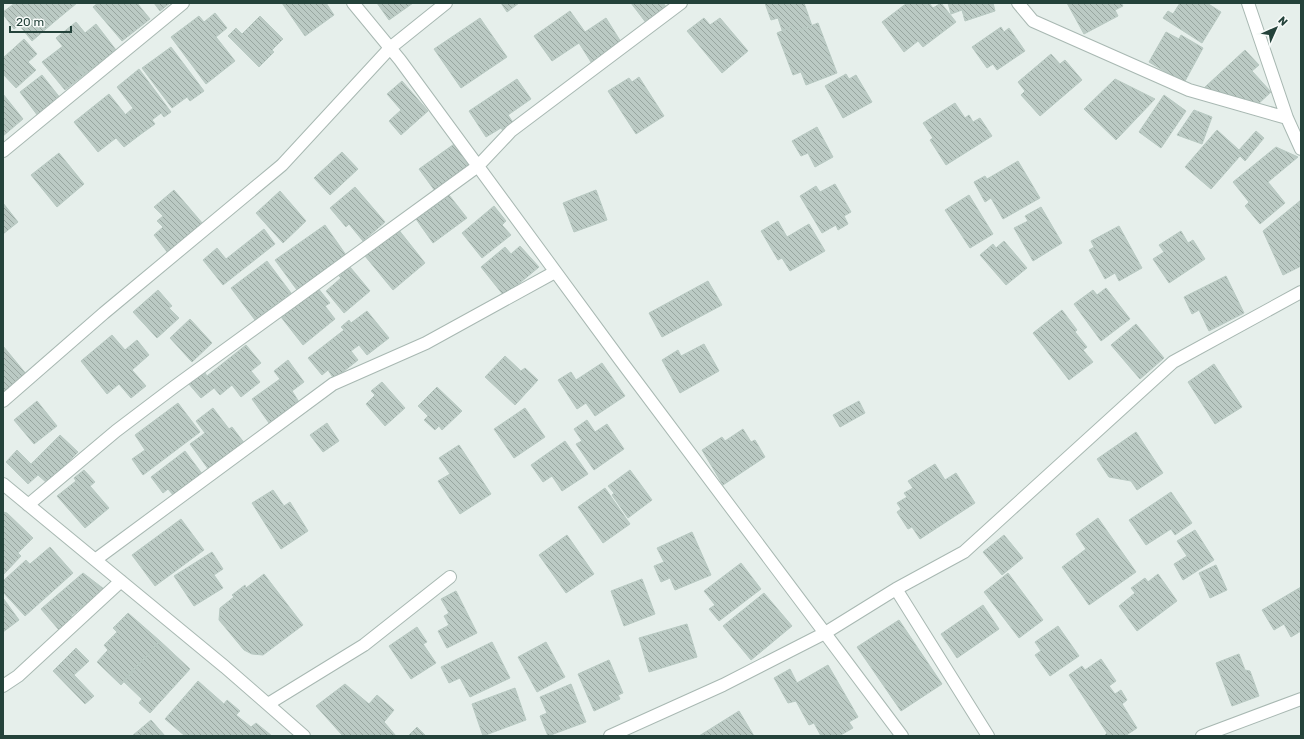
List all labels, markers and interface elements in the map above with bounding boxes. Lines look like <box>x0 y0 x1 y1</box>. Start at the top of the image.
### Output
scale bar <box>10 8 71 34</box>
north arrow <box>1256 8 1296 48</box>
text: N <box>1275 14 1290 29</box>
text: 20 m <box>16 15 44 29</box>

